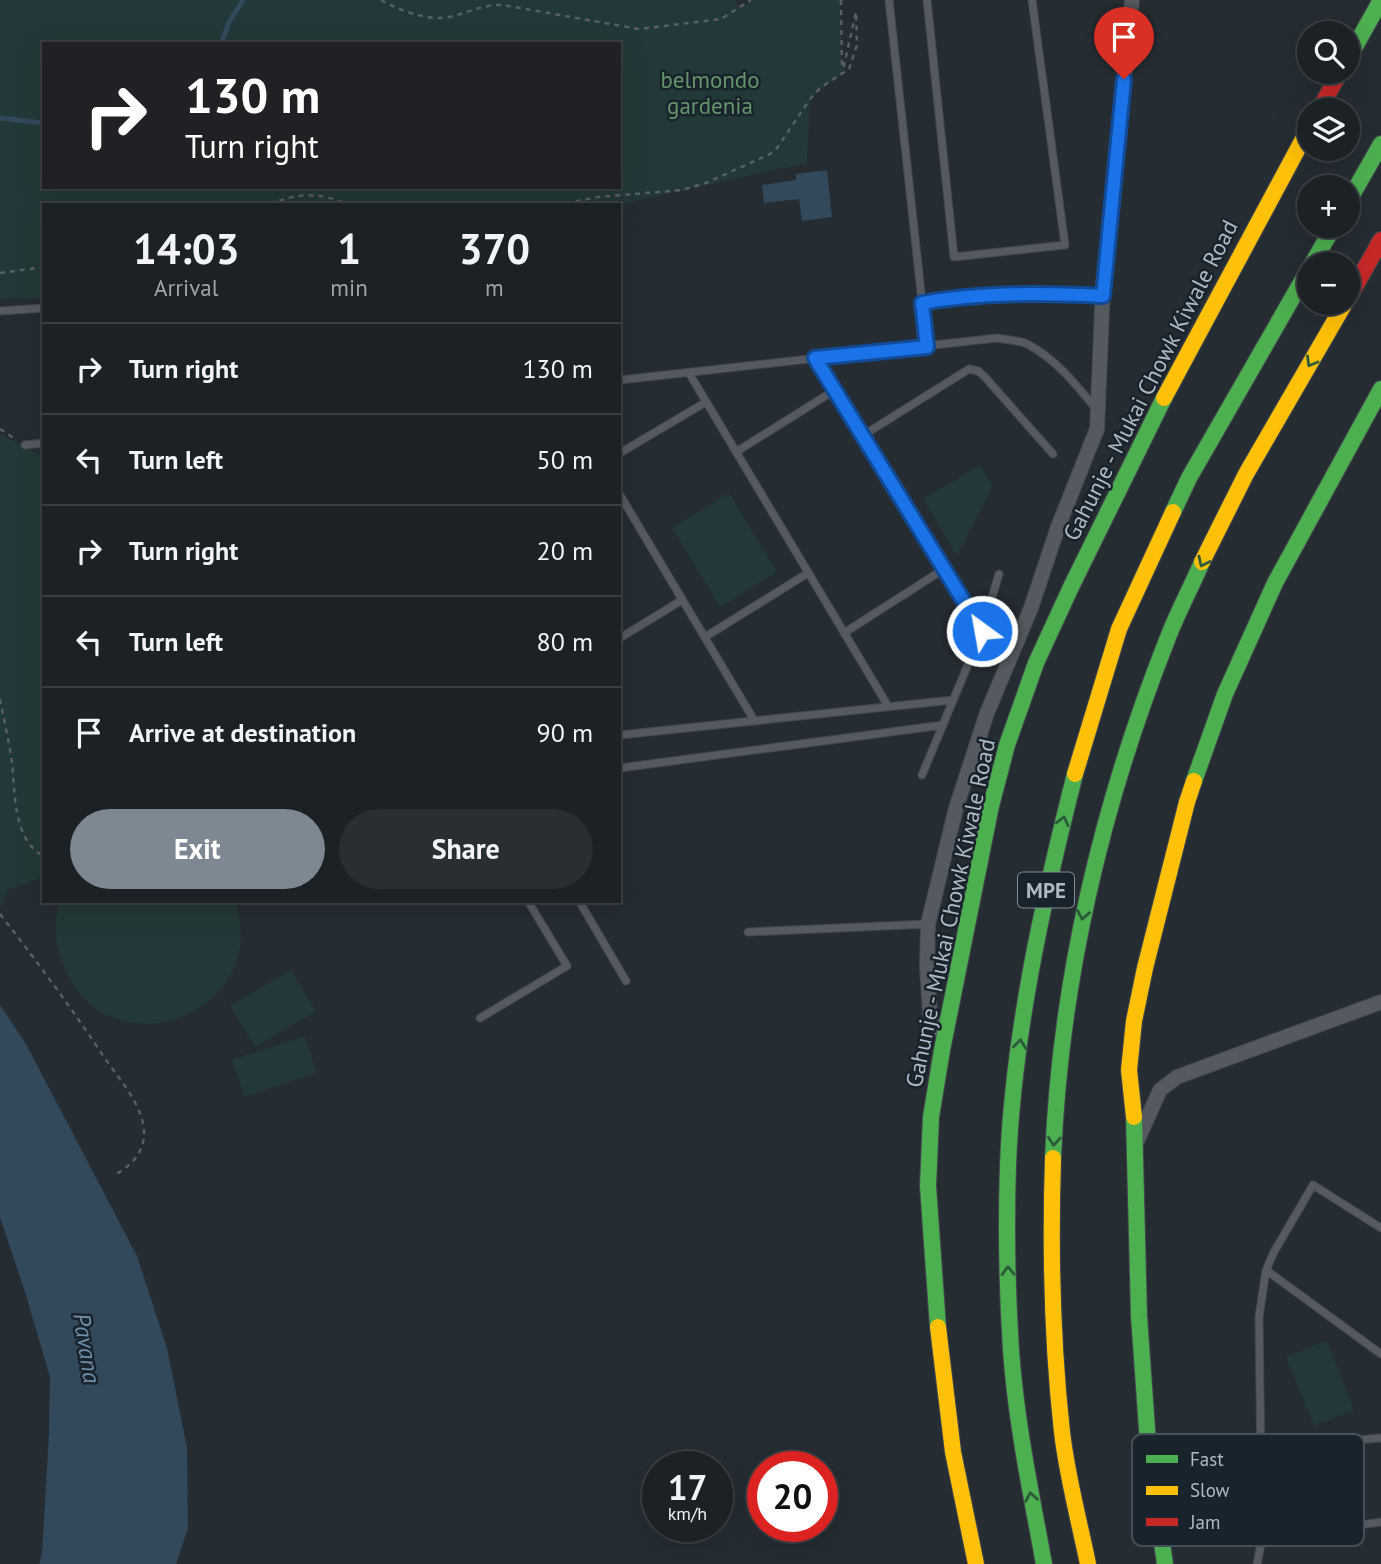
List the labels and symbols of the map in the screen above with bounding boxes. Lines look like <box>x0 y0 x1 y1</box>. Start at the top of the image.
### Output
pin <box>1094 7 1154 79</box>
park label: belmondo gardenia <box>660 65 760 120</box>
street label: Gahunje - Mukai Chowk Kiwale Road <box>1056 215 1244 545</box>
one-way arrow <box>1306 355 1319 367</box>
one-way arrow <box>1197 555 1211 567</box>
position arrow <box>945 594 1019 668</box>
street label: Gahunje - Mukai Chowk Kiwale Road <box>899 736 1001 1090</box>
one-way arrow <box>1055 815 1069 827</box>
road number: MPE <box>1018 872 1074 908</box>
one-way arrow <box>1076 910 1091 921</box>
one-way arrow <box>1012 1038 1027 1050</box>
one-way arrow <box>1046 1136 1061 1147</box>
one-way arrow <box>1000 1265 1015 1276</box>
water label: Pavana <box>66 1311 108 1386</box>
legend <box>1132 1434 1364 1546</box>
text: Fast <box>1190 1447 1224 1471</box>
speed limit sign: 20 <box>747 1451 838 1542</box>
text: Slow <box>1190 1478 1230 1502</box>
one-way arrow <box>1024 1491 1039 1503</box>
text: Jam <box>1189 1510 1220 1534</box>

